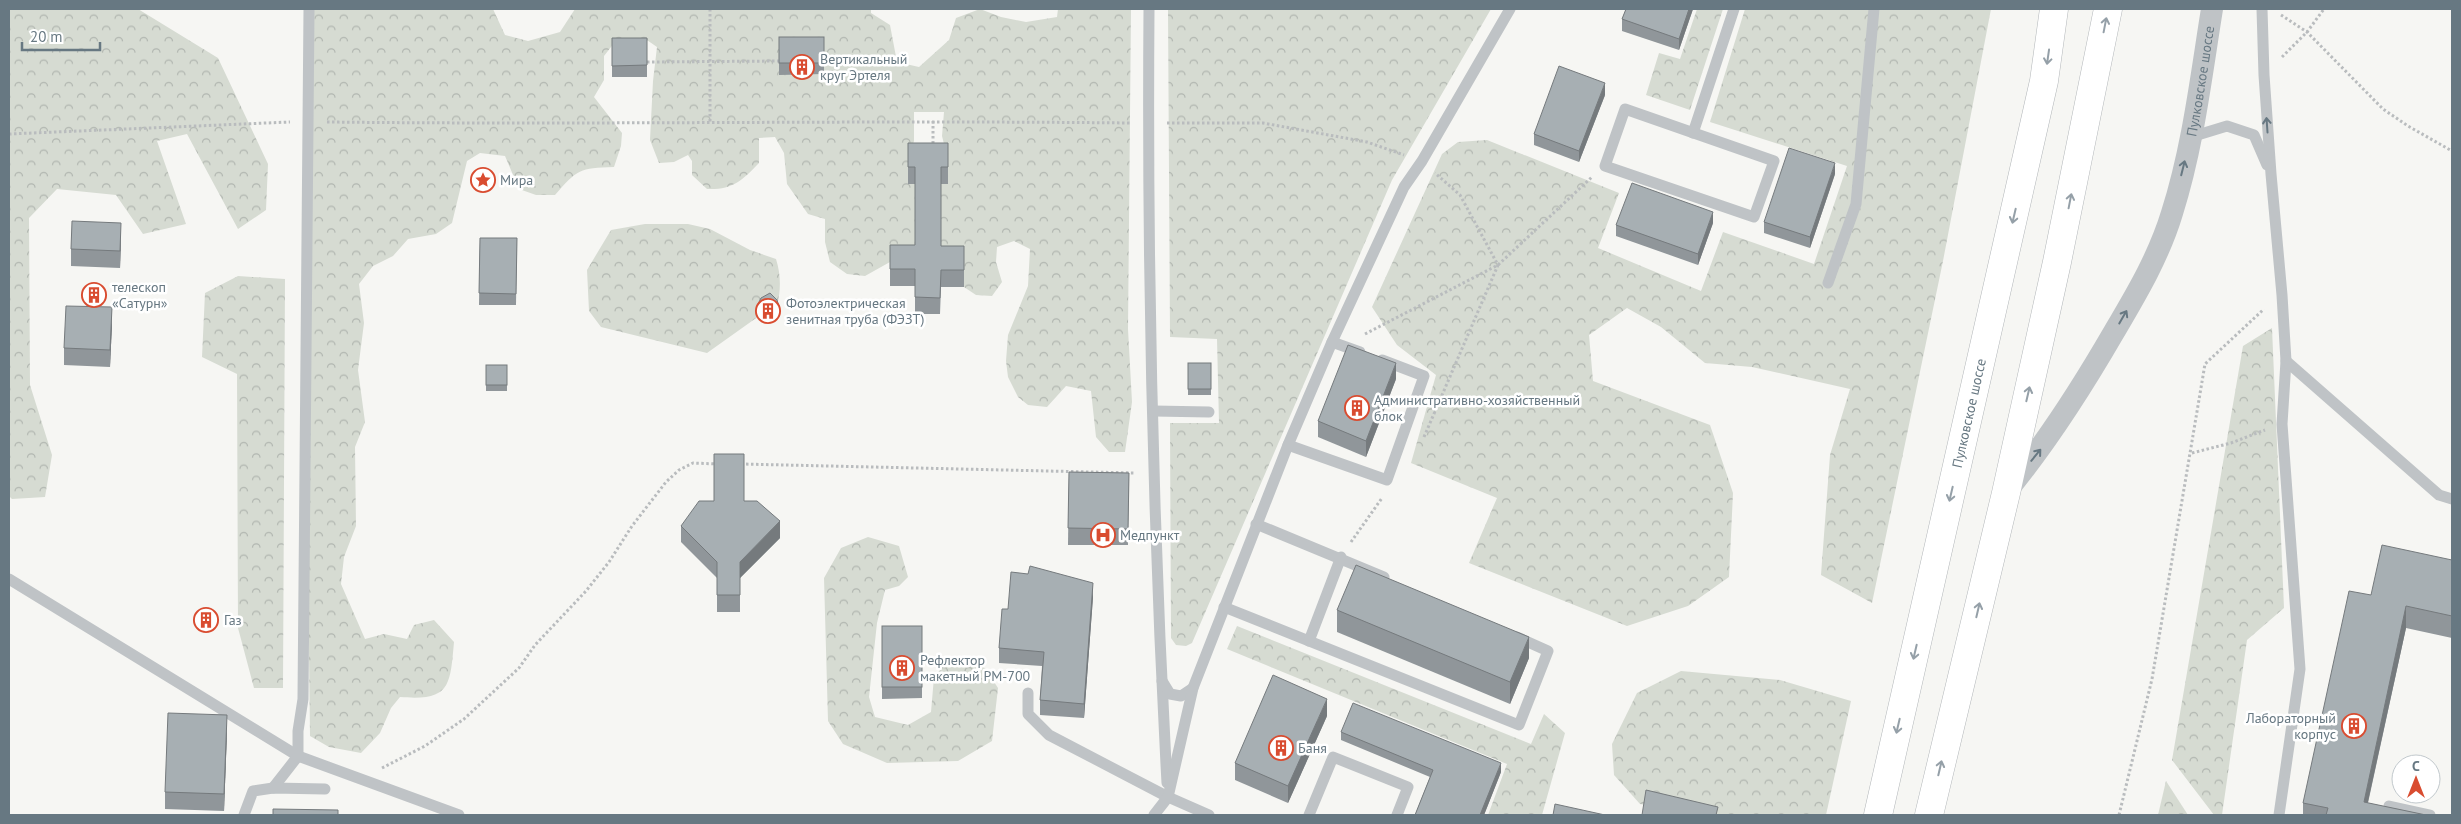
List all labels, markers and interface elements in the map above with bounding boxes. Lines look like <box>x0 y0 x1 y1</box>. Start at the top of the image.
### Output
one-way arrow <box>2100 17 2110 33</box>
scale bar <box>22 20 100 52</box>
street label: Пулковское шоссе <box>2182 24 2218 138</box>
text: 20 m <box>30 27 63 46</box>
one-way arrow <box>2042 49 2052 65</box>
place label: Вертикальный круг Эртеля <box>820 50 907 84</box>
building icon: Вертикальный круг Эртеля <box>789 54 815 80</box>
one-way arrow <box>2263 118 2272 134</box>
one-way arrow <box>2179 160 2188 176</box>
place icon: Мира <box>470 167 496 193</box>
place label: Мира <box>500 171 533 189</box>
one-way arrow <box>2065 194 2075 210</box>
one-way arrow <box>2009 207 2018 223</box>
place label: телескоп «Сатурн» <box>112 278 168 312</box>
building icon: телескоп «Сатурн» <box>81 282 107 308</box>
place label: Фотоэлектрическая зенитная труба (ФЭЗТ) <box>786 294 925 328</box>
building icon: Фотоэлектрическая зенитная труба (ФЭЗТ) <box>755 298 781 324</box>
one-way arrow <box>2118 311 2128 325</box>
street label: Пулковское шоссе <box>1948 357 1990 470</box>
one-way arrow <box>2024 387 2033 403</box>
place label: Административно-хозяйственный блок <box>1374 391 1580 425</box>
building icon: Административно-хозяйственный блок <box>1344 395 1370 421</box>
one-way arrow <box>2031 449 2042 462</box>
one-way arrow <box>1946 485 1955 501</box>
hospital icon: Медпункт <box>1090 522 1116 548</box>
place label: Медпункт <box>1120 526 1180 544</box>
one-way arrow <box>1974 602 1983 618</box>
building icon: Газ <box>193 607 219 633</box>
place label: Газ <box>224 611 242 629</box>
one-way arrow <box>1910 644 1919 660</box>
place label: Рефлектор макетный РМ-700 <box>920 651 1031 685</box>
building icon: Рефлектор макетный РМ-700 <box>889 655 915 681</box>
place label: Лабораторный корпус <box>2245 709 2336 743</box>
building icon: Лабораторный корпус <box>2341 713 2367 739</box>
one-way arrow <box>1893 718 1902 734</box>
building icon: Баня <box>1268 735 1294 761</box>
place label: Баня <box>1298 739 1327 757</box>
north arrow <box>2391 754 2441 804</box>
text: С <box>2412 757 2420 775</box>
one-way arrow <box>1936 760 1945 776</box>

